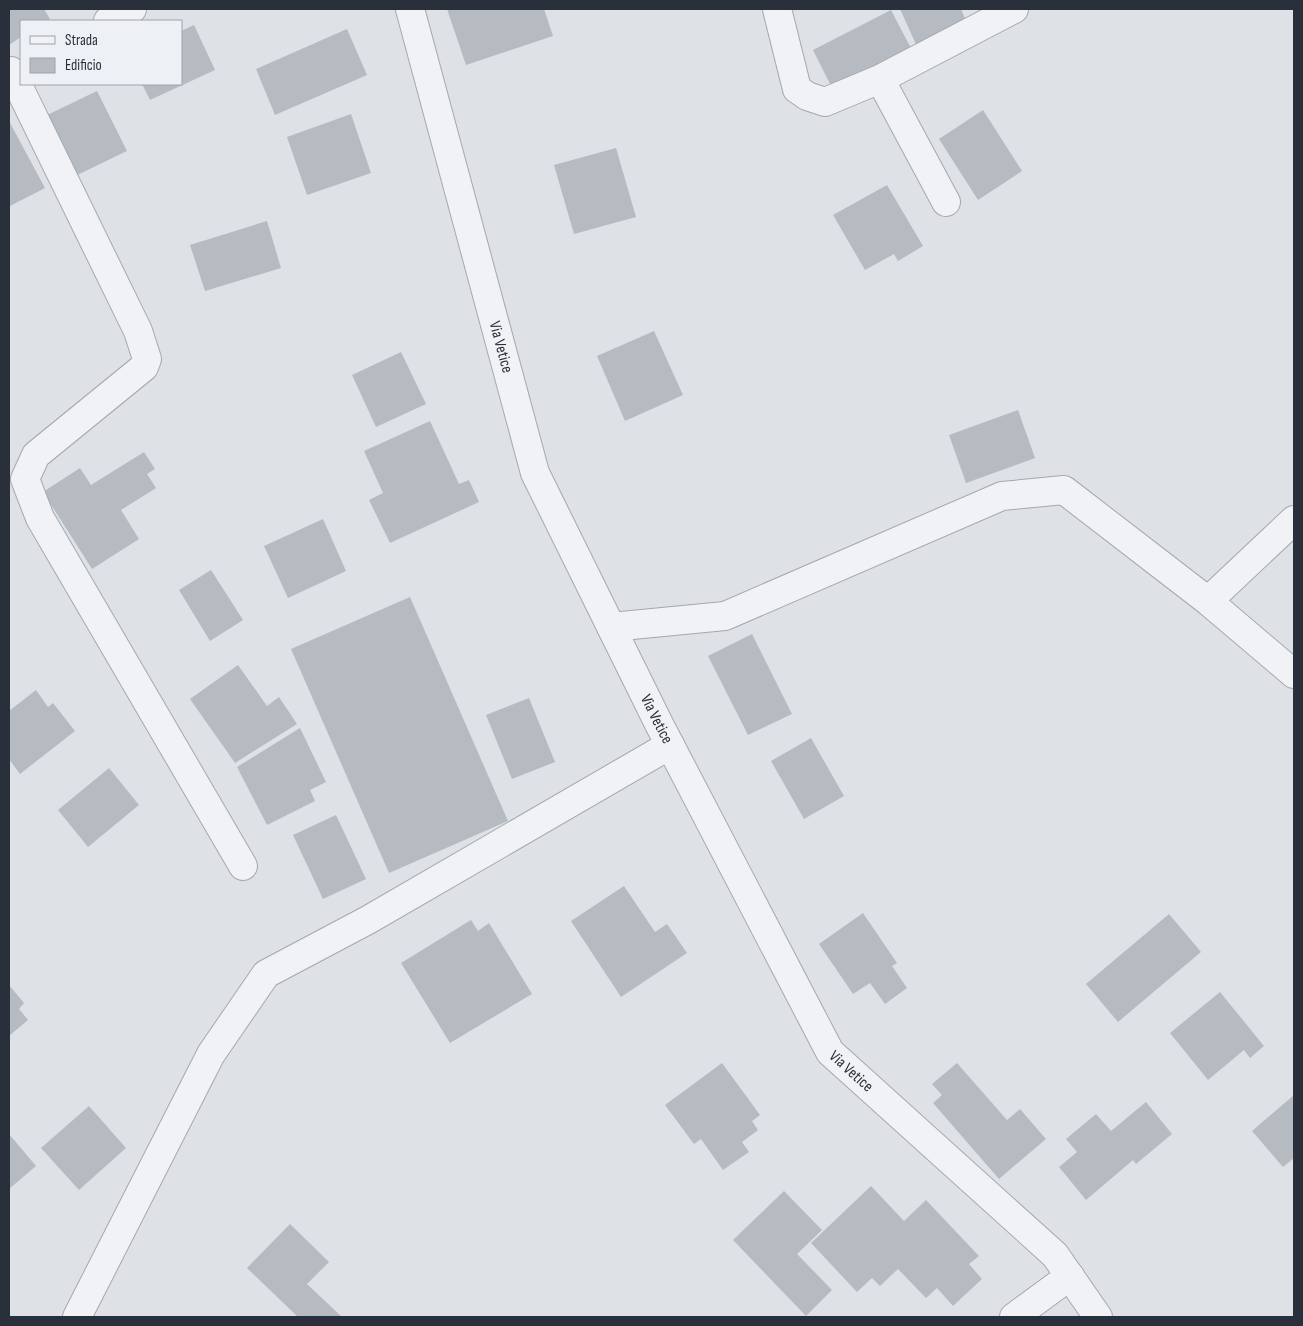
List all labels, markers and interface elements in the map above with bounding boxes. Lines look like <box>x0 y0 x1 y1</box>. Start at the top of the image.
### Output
legend <box>20 20 182 85</box>
text: Strada <box>65 31 98 50</box>
text: Edificio <box>65 56 102 75</box>
street label: Via Vetice <box>485 319 517 375</box>
street label: Via Vetice <box>636 691 677 747</box>
street label: Via Vetice <box>825 1046 877 1096</box>

